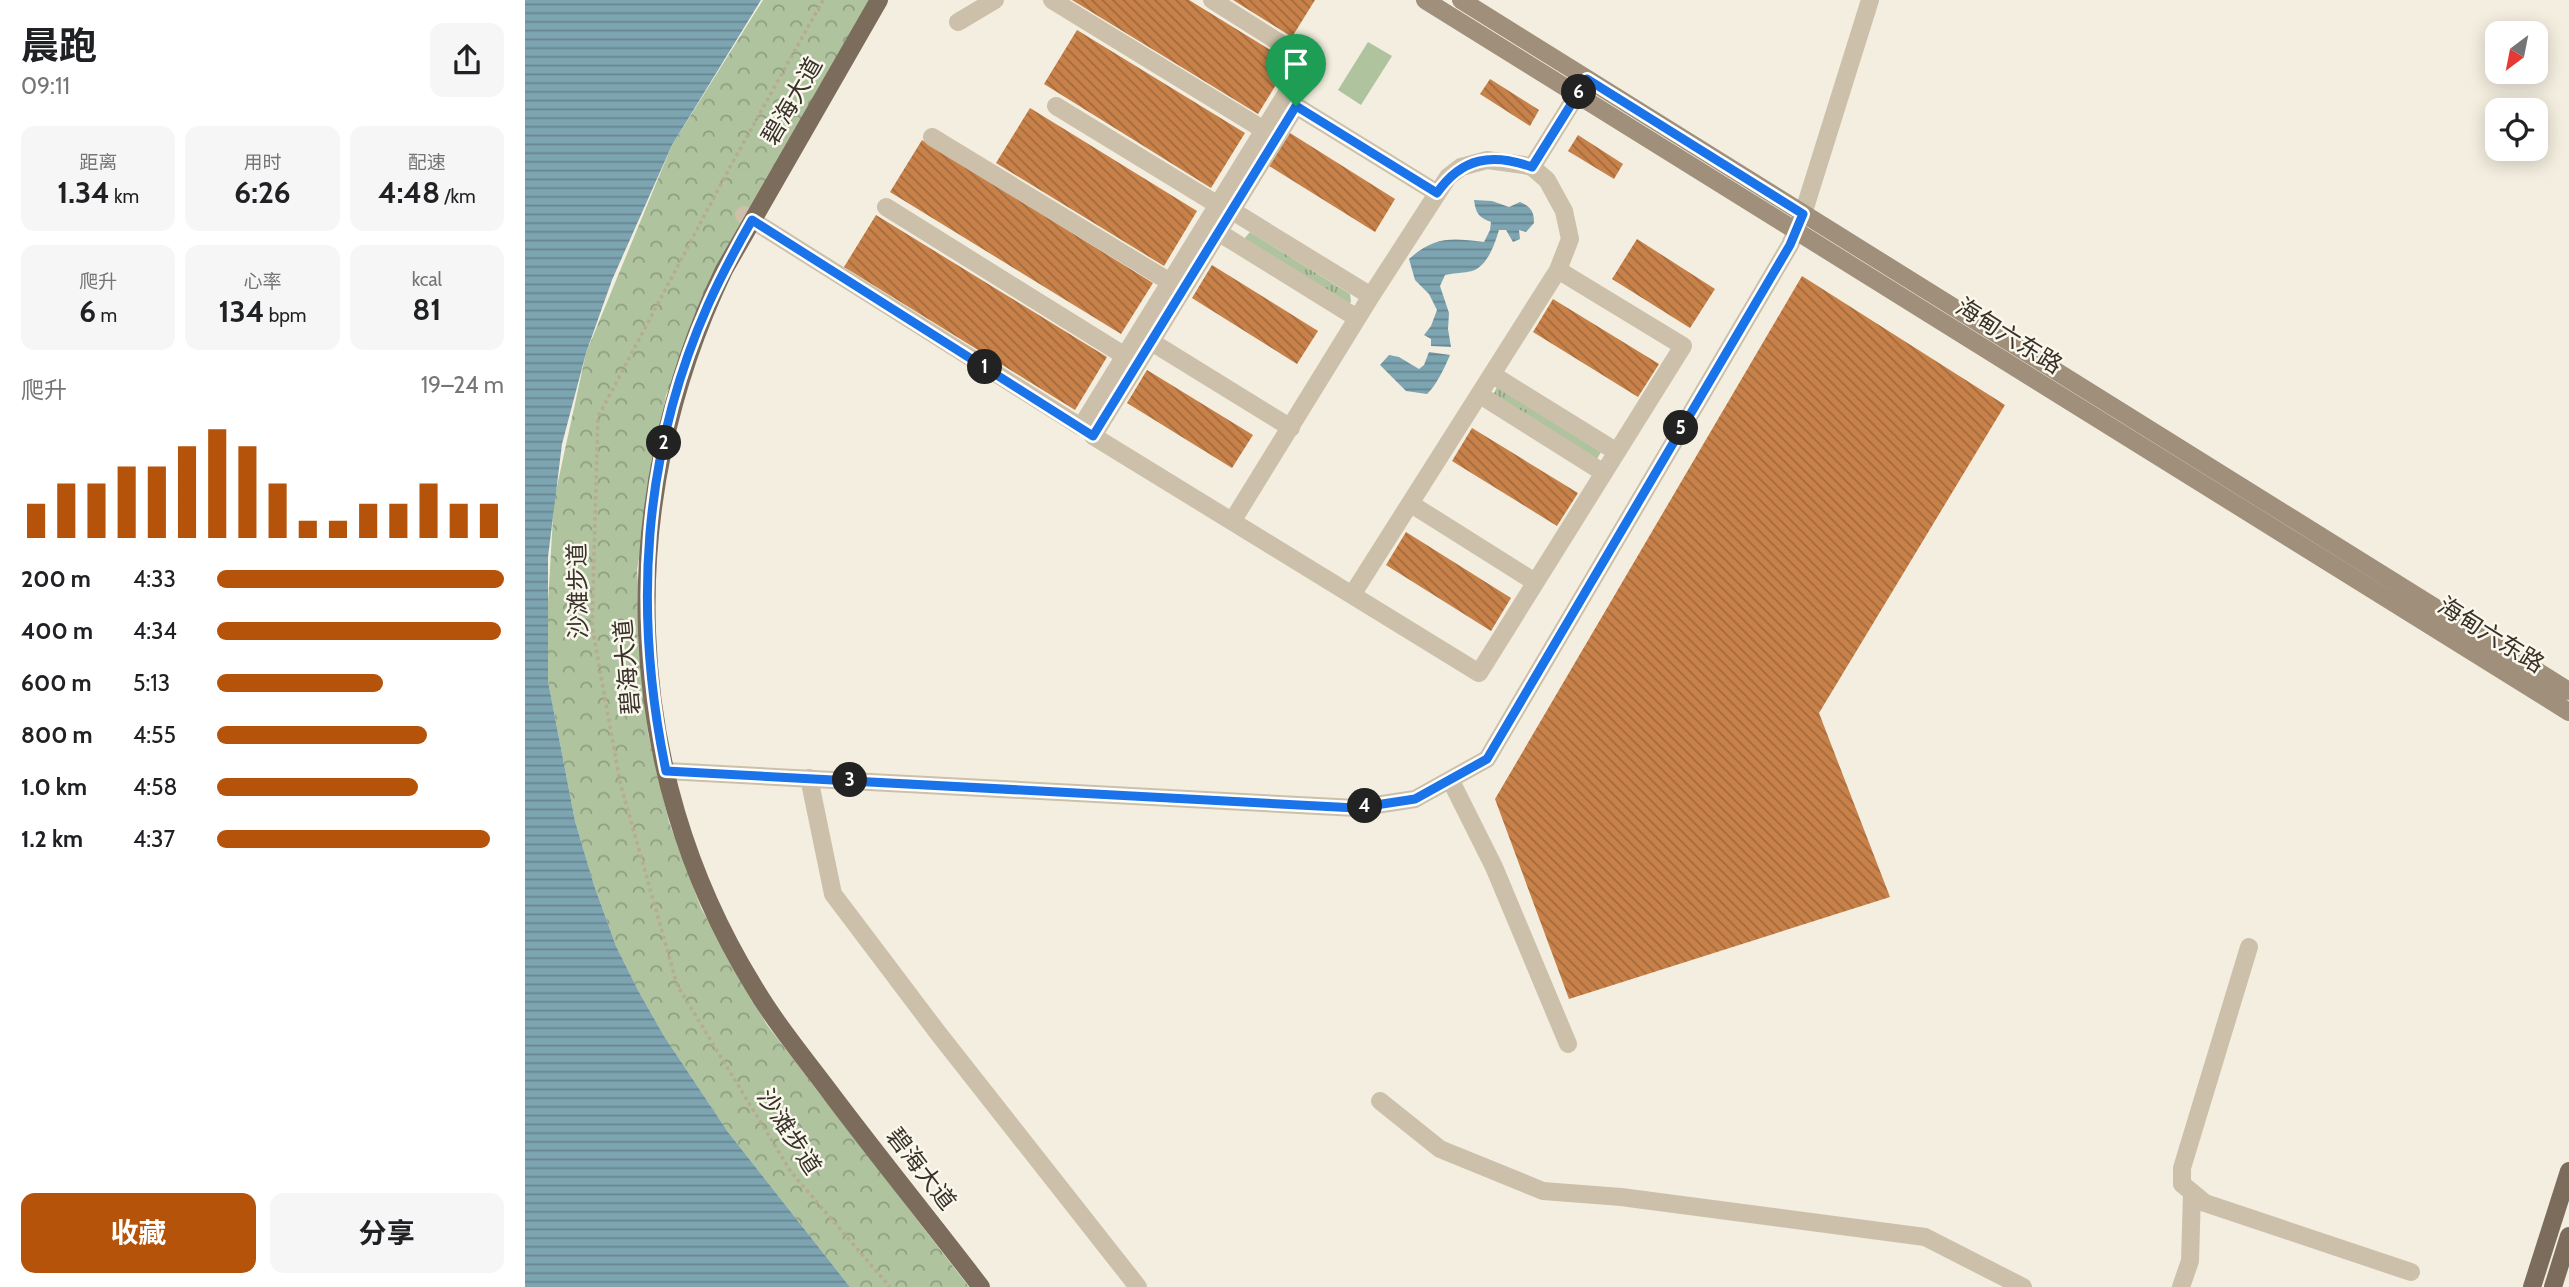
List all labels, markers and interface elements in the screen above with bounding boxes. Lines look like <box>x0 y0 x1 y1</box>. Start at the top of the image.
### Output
north arrow <box>2485 21 2548 84</box>
map controls <box>2485 21 2548 161</box>
text: 晨跑 <box>21 22 97 69</box>
button: share <box>430 23 504 97</box>
pin <box>1266 34 1326 106</box>
icon: arrive <box>1277 45 1315 83</box>
street label: 碧海大道 <box>755 52 828 150</box>
text: 09:11 <box>21 72 70 100</box>
pin: 6 <box>1561 74 1597 110</box>
text: 6 <box>1573 80 1584 103</box>
button: locate <box>2485 98 2548 161</box>
text: 距离 <box>79 151 117 174</box>
text: 用时 <box>243 151 282 174</box>
text: 配速 <box>408 151 446 174</box>
text: 1.34 <box>57 174 110 211</box>
text: 6:26 <box>234 174 291 211</box>
text: 4:48 <box>378 174 440 211</box>
text: km <box>110 185 139 208</box>
text: /km <box>440 185 476 208</box>
text: kcal <box>412 268 442 291</box>
text: 爬升 <box>79 270 117 293</box>
text: 心率 <box>243 270 282 293</box>
text: 81 <box>412 291 441 328</box>
street label: 海甸六东路 <box>1951 291 2068 380</box>
text: 6 <box>79 293 96 330</box>
text: 134 <box>219 293 264 330</box>
text: m <box>96 304 117 327</box>
text: bpm <box>264 304 306 327</box>
pin: 1 <box>967 350 1002 384</box>
text: 1 <box>981 355 988 378</box>
text: 19–24 m <box>421 371 504 399</box>
text: 爬升 <box>21 376 67 404</box>
pin: 5 <box>1663 410 1699 446</box>
text: 5 <box>1675 416 1686 439</box>
pin: 2 <box>647 426 681 460</box>
text: 2 <box>658 431 669 454</box>
street label: 沙滩步道 <box>562 543 593 639</box>
text: 200 m <box>21 565 91 593</box>
text: 4:33 <box>133 565 176 593</box>
street label: 海甸六东路 <box>2433 590 2550 679</box>
text: 400 m <box>21 617 93 645</box>
text: 4:34 <box>133 617 177 645</box>
street label: 碧海大道 <box>608 618 645 716</box>
text: 600 m <box>21 669 92 697</box>
text: 5:13 <box>133 669 170 697</box>
text: 800 m <box>21 721 93 749</box>
text: 4:55 <box>133 721 176 749</box>
pin: 3 <box>833 762 867 798</box>
text: 3 <box>844 768 855 791</box>
text: 1.0 km <box>21 773 87 801</box>
text: 4:58 <box>133 773 177 801</box>
pin: 4 <box>1347 788 1383 824</box>
text: 4 <box>1359 794 1370 817</box>
text: 1.2 km <box>21 825 83 853</box>
text: 4:37 <box>133 825 175 853</box>
street label: 沙滩步道 <box>751 1084 828 1180</box>
street label: 碧海大道 <box>880 1122 962 1215</box>
button: 收藏 <box>21 1193 256 1273</box>
button: 分享 <box>270 1193 504 1273</box>

